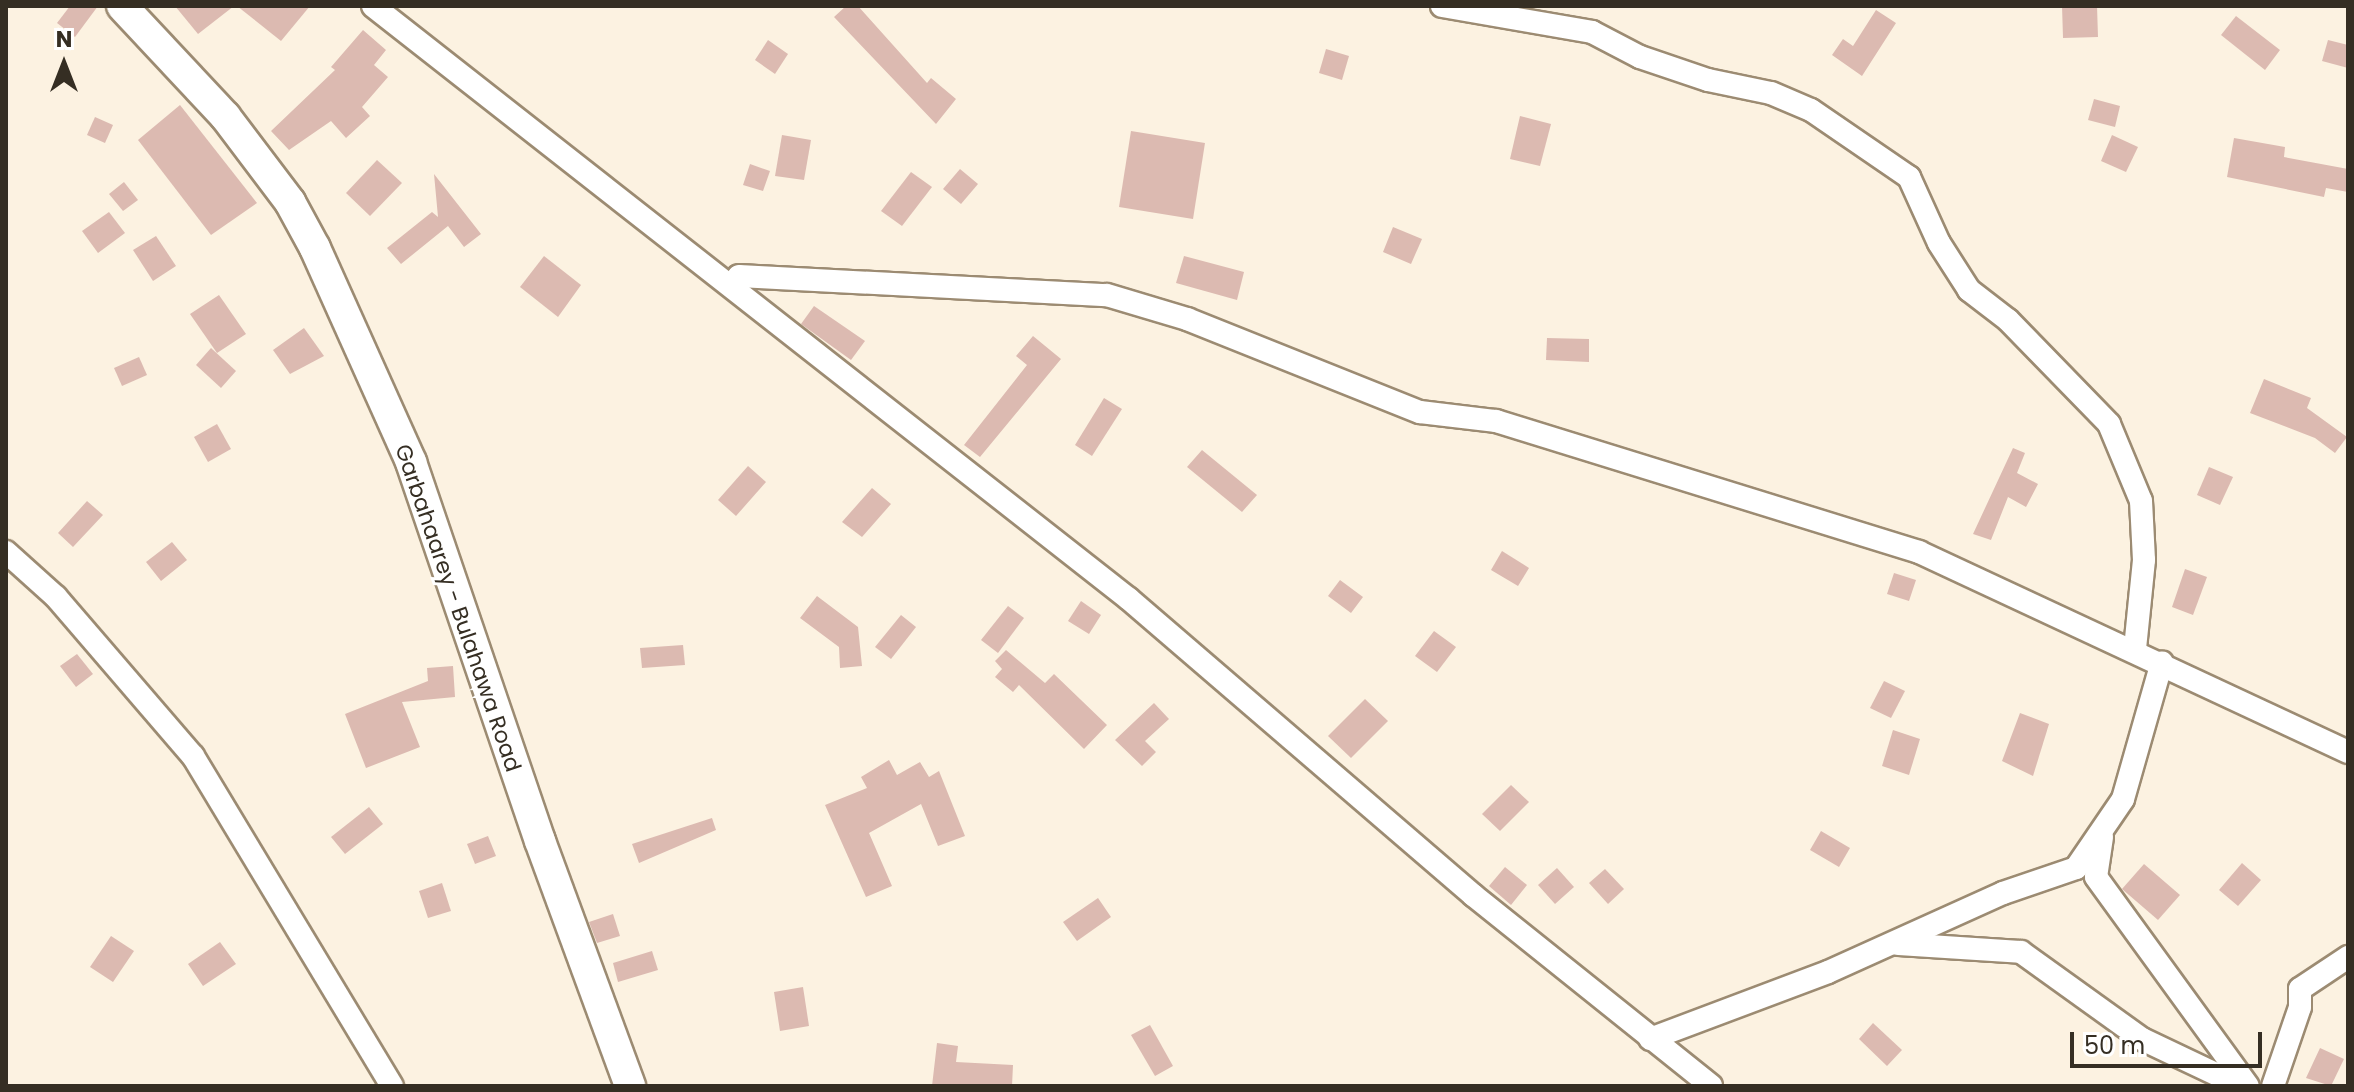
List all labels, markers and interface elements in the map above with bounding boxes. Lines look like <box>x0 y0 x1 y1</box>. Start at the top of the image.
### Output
north arrow <box>24 24 104 104</box>
text: N <box>56 24 72 55</box>
street label: Garbahaarey - Bulahawa Road <box>389 441 527 775</box>
scale bar <box>2074 1016 2266 1066</box>
text: 50 m <box>2084 1029 2145 1062</box>

